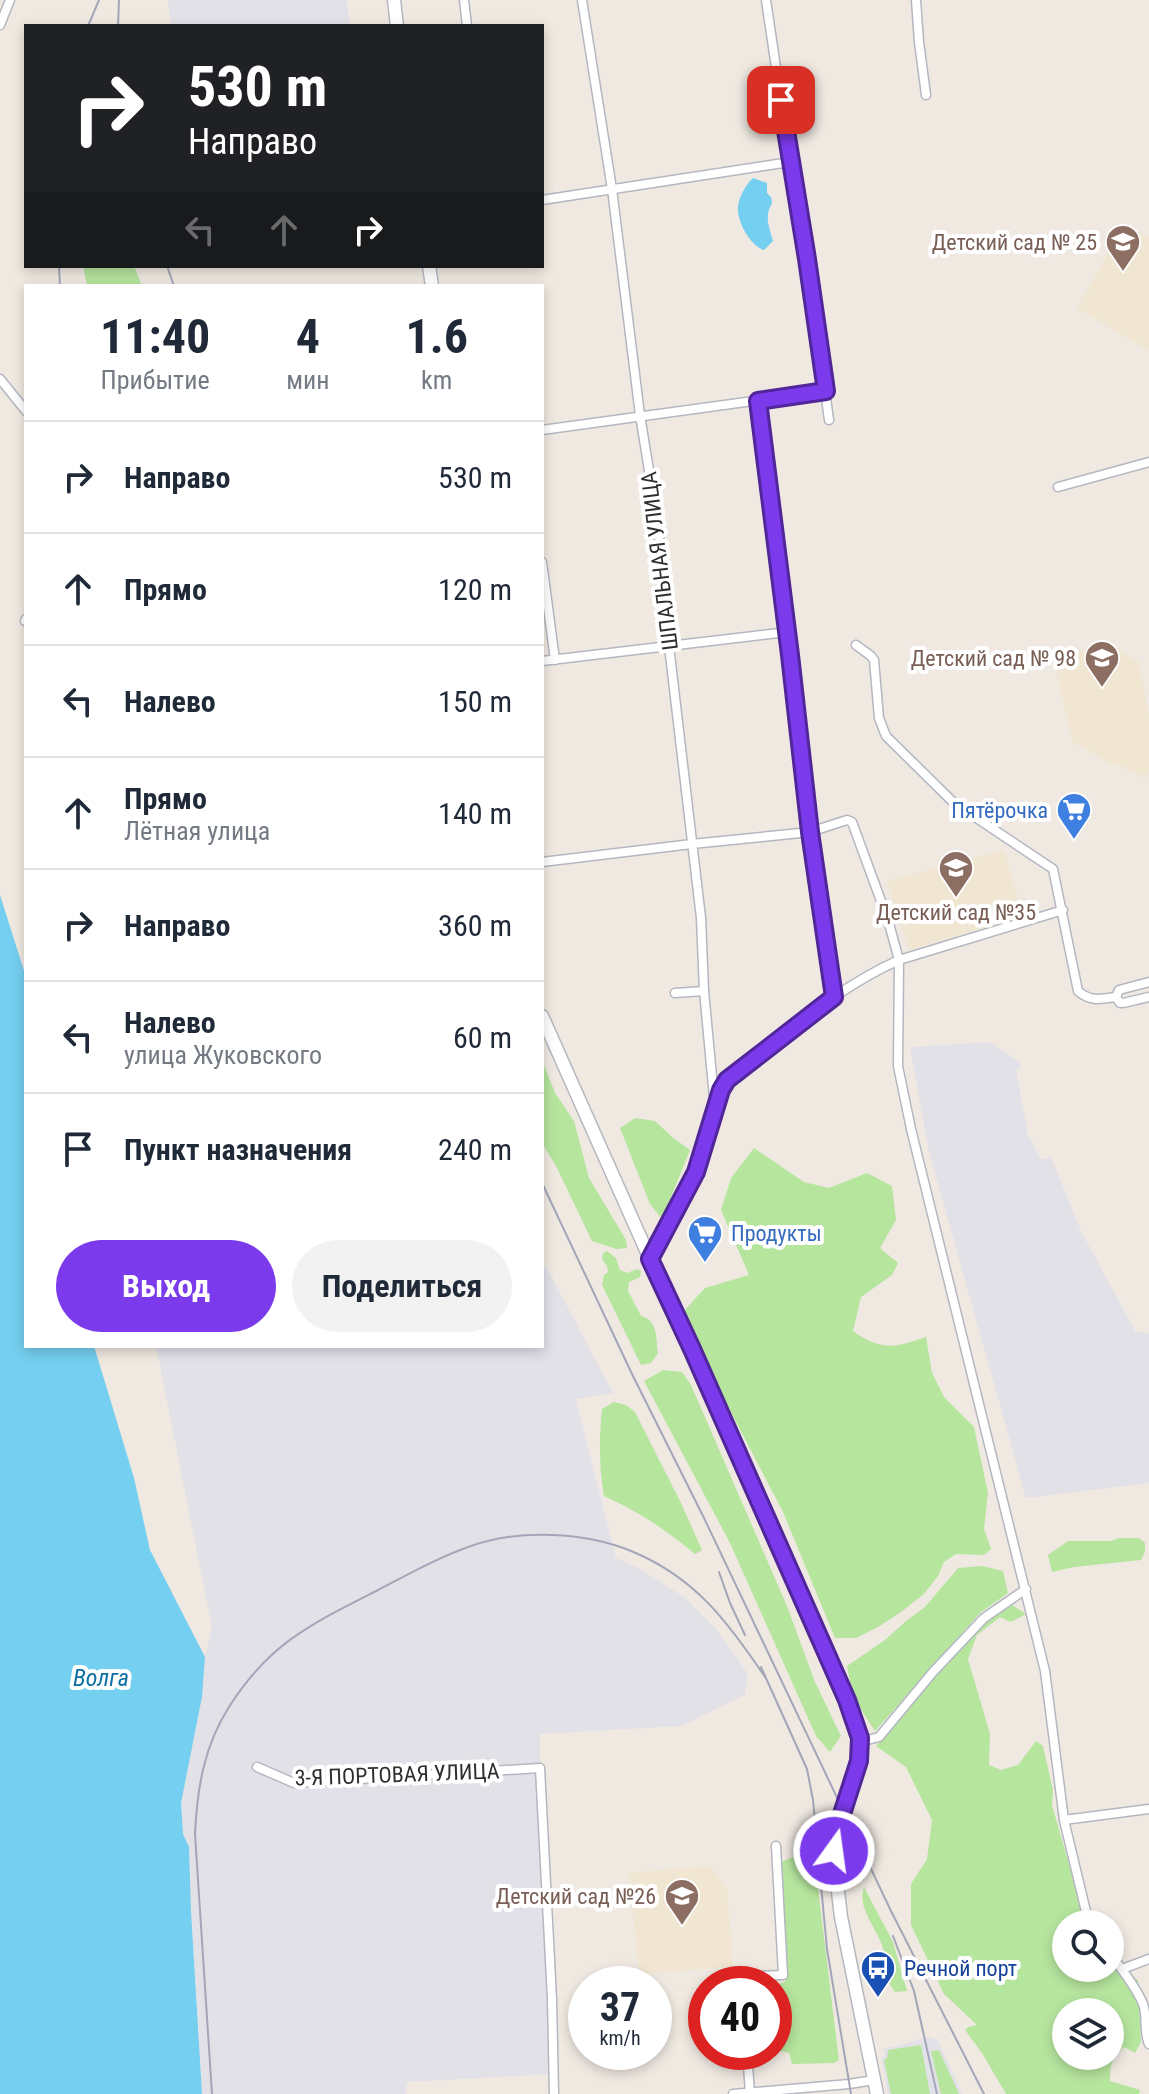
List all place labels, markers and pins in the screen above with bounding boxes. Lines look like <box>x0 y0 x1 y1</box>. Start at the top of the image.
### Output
pin <box>747 66 815 134</box>
school or university icon: Детский сад № 25 <box>1104 223 1142 273</box>
place label: Детский сад № 25 <box>932 230 1097 255</box>
school or university icon: Детский сад № 98 <box>1083 639 1121 689</box>
place label: Детский сад № 98 <box>911 646 1076 671</box>
supermarket icon: Пятёрочка <box>1055 791 1093 841</box>
place label: Пятёрочка <box>951 798 1048 823</box>
school or university icon: Детский сад №35 <box>937 849 975 899</box>
place label: Детский сад №35 <box>876 900 1036 925</box>
supermarket icon: Продукты <box>686 1214 724 1264</box>
place label: Продукты <box>731 1221 822 1246</box>
school or university icon: Детский сад №26 <box>663 1877 701 1927</box>
place label: Детский сад №26 <box>496 1884 656 1909</box>
bus stop icon: Речной порт <box>859 1949 897 1999</box>
place label: Речной порт <box>904 1956 1017 1981</box>

